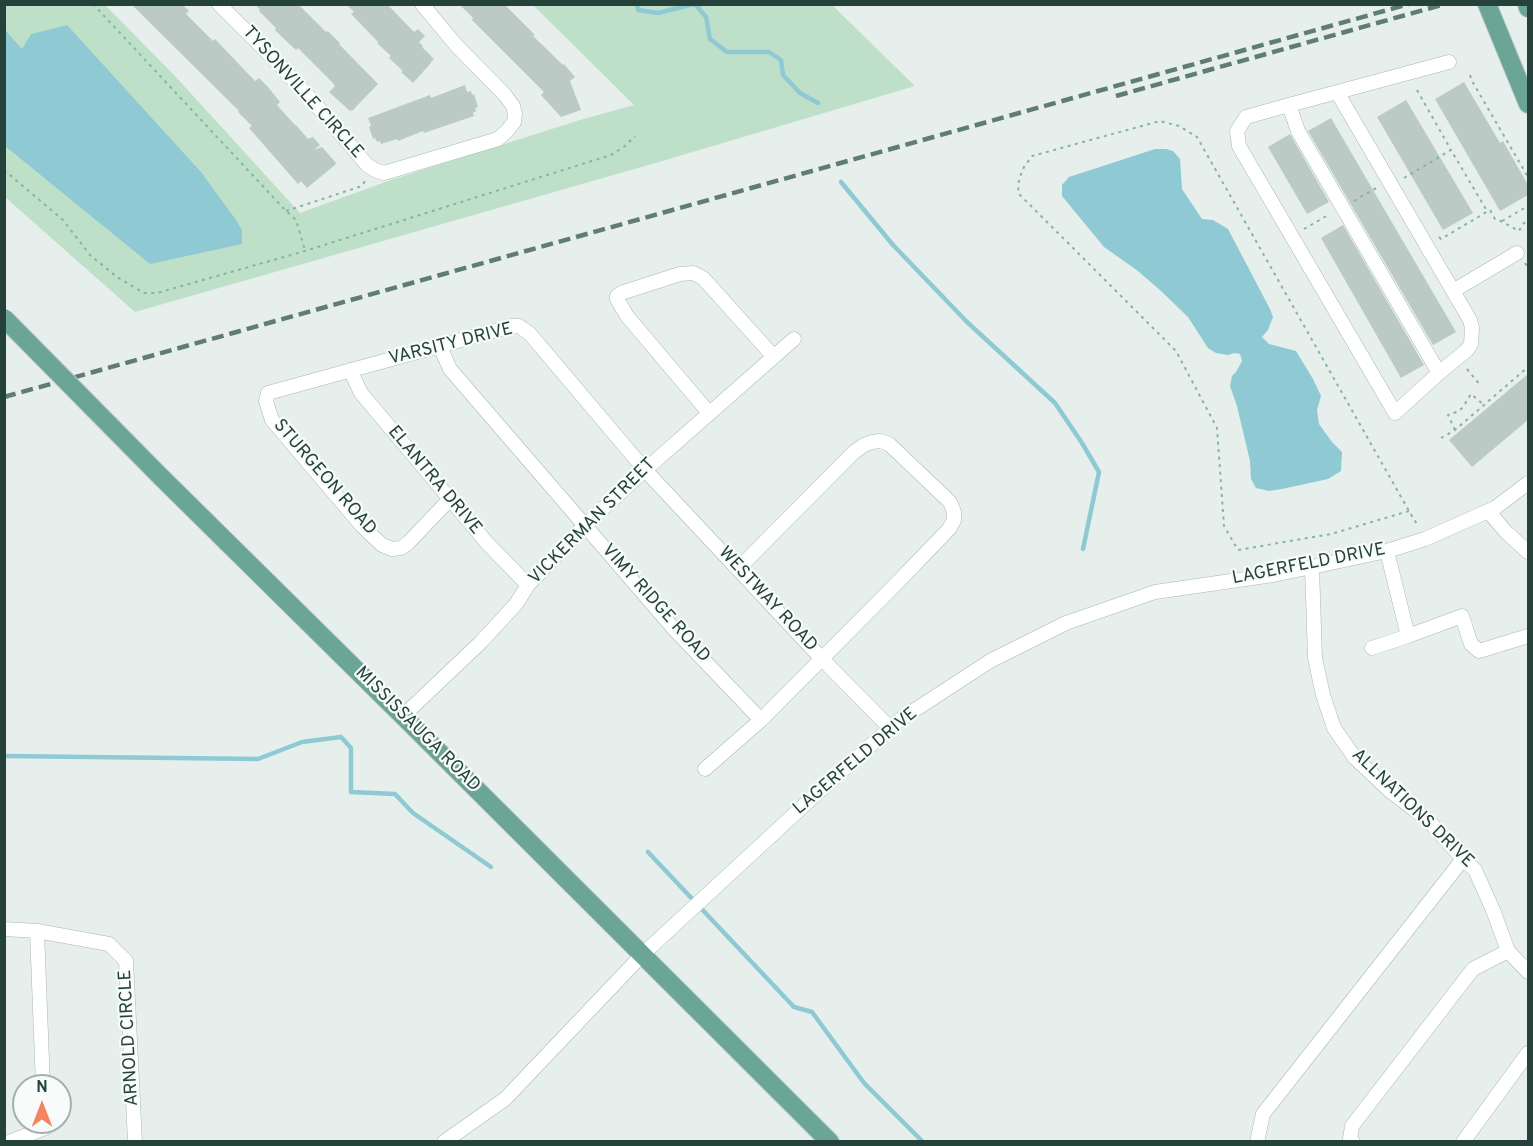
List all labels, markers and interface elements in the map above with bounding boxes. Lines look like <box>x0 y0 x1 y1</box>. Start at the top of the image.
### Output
street label: TYSONVILLE CIRCLE <box>237 22 367 164</box>
street label: VARSITY DRIVE <box>387 319 515 371</box>
street label: STURGEON ROAD <box>268 416 380 540</box>
street label: ELANTRA DRIVE <box>382 422 486 540</box>
street label: VICKERMAN STREET <box>525 454 661 590</box>
street label: VIMY RIDGE ROAD <box>596 540 714 668</box>
street label: LAGERFELD DRIVE <box>1231 540 1387 590</box>
street label: WESTWAY ROAD <box>713 543 821 657</box>
street label: MISSISSAUGA ROAD <box>350 663 484 797</box>
street label: LAGERFELD DRIVE <box>789 704 923 820</box>
street label: ALLNATIONS DRIVE <box>1346 745 1478 873</box>
street label: ARNOLD CIRCLE <box>116 969 144 1107</box>
north arrow <box>12 1074 72 1134</box>
text: N <box>36 1078 48 1098</box>

